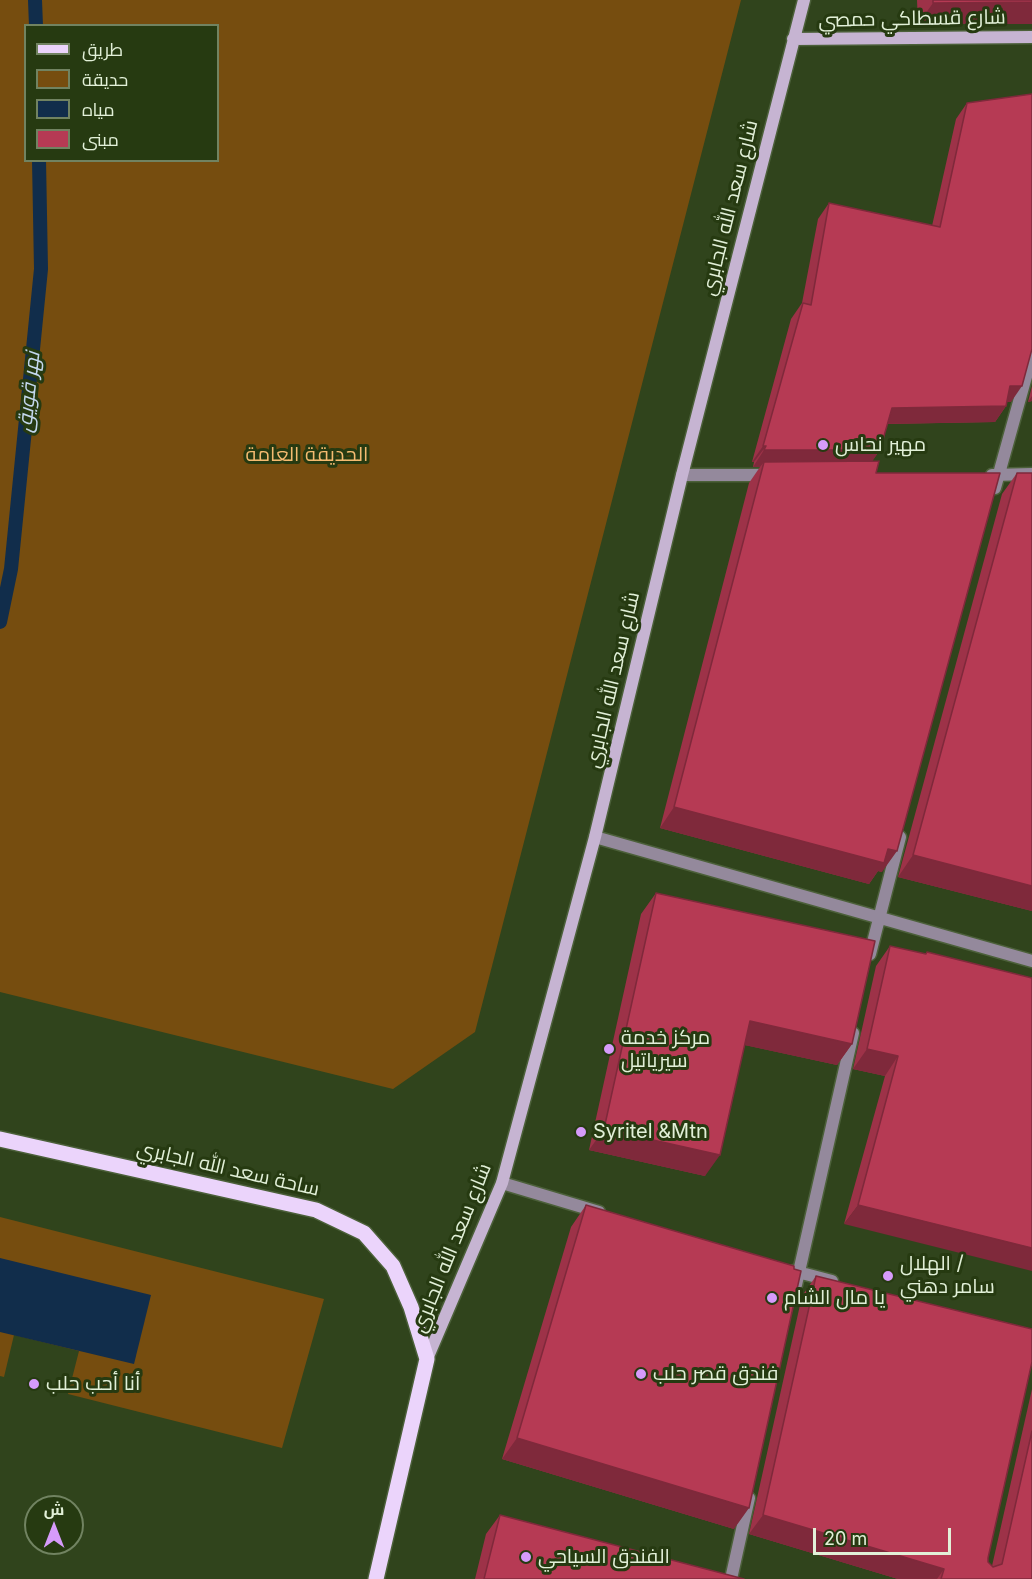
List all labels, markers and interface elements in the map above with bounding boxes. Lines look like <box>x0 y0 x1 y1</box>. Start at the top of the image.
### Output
street label: شارع قسطاكي حمصي <box>818 5 1006 33</box>
legend <box>24 24 219 162</box>
text: طريق <box>82 39 123 60</box>
text: حديقة <box>82 69 128 90</box>
text: مياه <box>82 99 115 120</box>
street label: شارع سعد الله الجابري <box>697 118 763 298</box>
text: مبنى <box>82 129 119 150</box>
water label: نهر قويق <box>12 350 46 434</box>
place label: مهير نحاس <box>835 433 926 457</box>
marker: مهير نحاس <box>816 438 830 452</box>
park label: الحديقة العامة <box>246 443 368 467</box>
street label: شارع سعد الله الجابري <box>581 590 645 770</box>
place label: مركز خدمة سيرياتيل <box>621 1026 710 1073</box>
marker: مركز خدمة سيرياتيل <box>602 1042 616 1056</box>
place label: Syritel &Mtn <box>593 1120 708 1144</box>
marker: Syritel &Mtn <box>574 1125 588 1139</box>
street label: ساحة سعد الله الجابري <box>134 1136 322 1202</box>
street label: شارع سعد الله الجابري <box>407 1160 497 1336</box>
place label: الهلال / سامر دهني <box>900 1252 995 1299</box>
marker: الهلال / سامر دهني <box>881 1269 895 1283</box>
place label: يا مال الشام <box>784 1286 885 1310</box>
marker: يا مال الشام <box>765 1291 779 1305</box>
place label: فندق قصر حلب <box>653 1362 778 1386</box>
marker: فندق قصر حلب <box>634 1367 648 1381</box>
place label: أنا أحب حلب <box>46 1372 140 1396</box>
marker: أنا أحب حلب <box>27 1377 41 1391</box>
north arrow <box>24 1495 84 1555</box>
text: ش <box>44 1499 64 1519</box>
scale bar <box>816 1516 954 1554</box>
text: 20 m <box>824 1528 867 1549</box>
place label: الفندق السياحي <box>538 1545 670 1569</box>
marker: الفندق السياحي <box>519 1550 533 1564</box>

